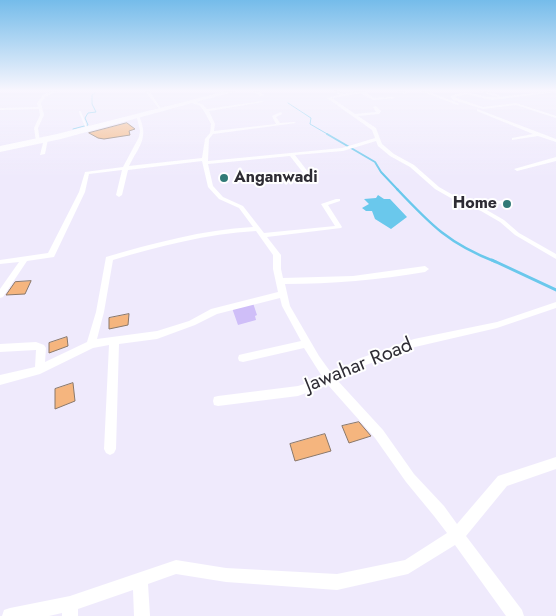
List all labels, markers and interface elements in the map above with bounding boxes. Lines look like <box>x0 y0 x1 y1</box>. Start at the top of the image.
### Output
place label: Anganwadi <box>234 168 318 188</box>
marker: Anganwadi <box>218 172 230 184</box>
place label: Home <box>453 194 497 214</box>
marker: Home <box>501 198 513 210</box>
street label: Jawahar Road <box>302 334 416 398</box>

